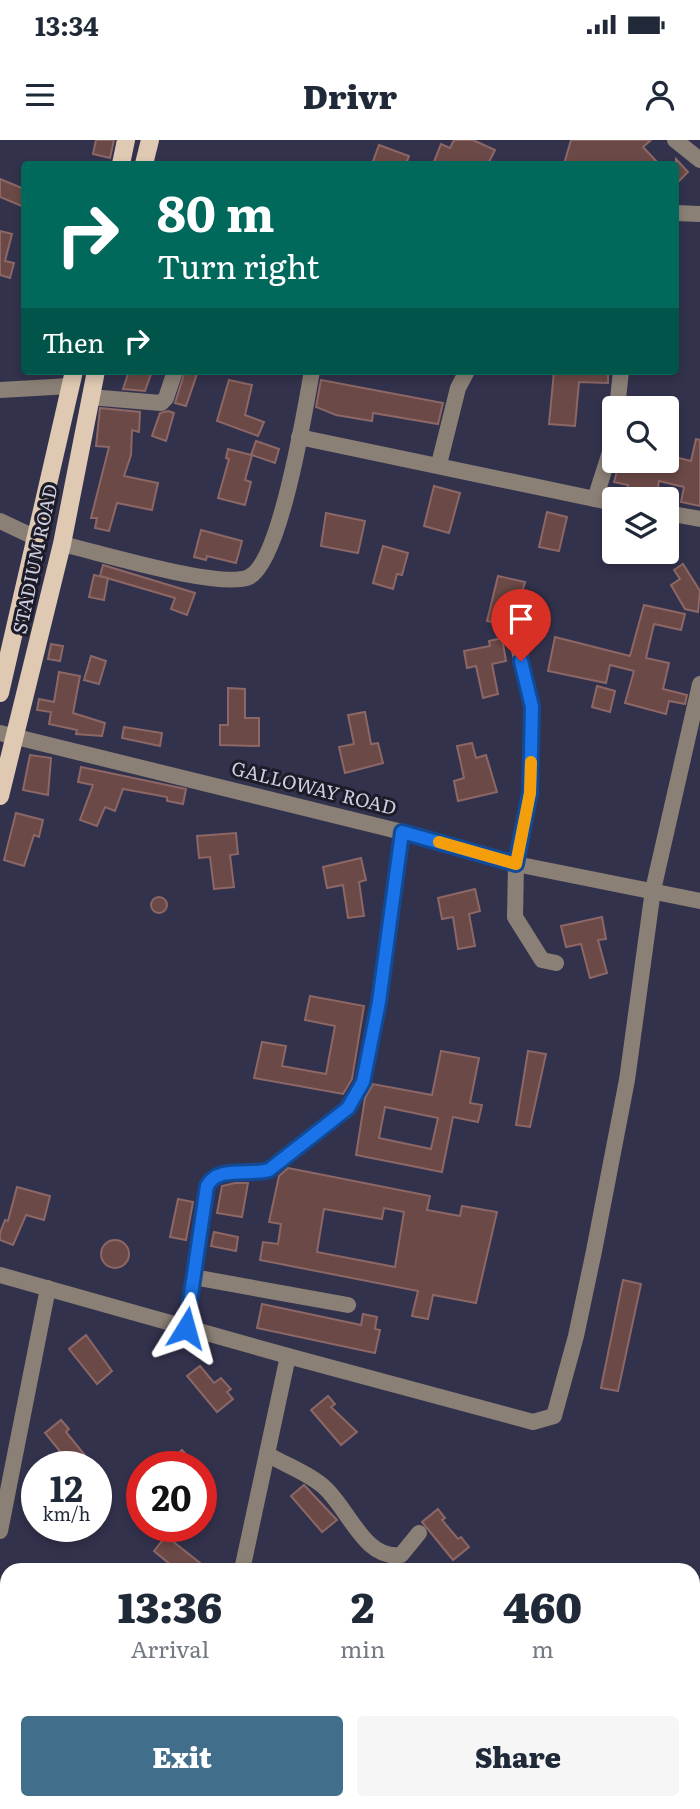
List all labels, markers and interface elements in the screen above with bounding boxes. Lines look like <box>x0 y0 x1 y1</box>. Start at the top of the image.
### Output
text: 13:34 <box>35 5 99 44</box>
text: Drivr <box>303 71 397 119</box>
icon: menu <box>21 76 59 114</box>
icon: person <box>641 76 679 114</box>
text: 80 m <box>157 174 275 247</box>
icon: right <box>42 189 133 280</box>
text: Turn right <box>157 241 319 289</box>
text: Then <box>42 322 104 361</box>
icon: right <box>118 322 156 360</box>
map controls <box>602 396 679 564</box>
button: search <box>602 396 679 473</box>
street label: STADIUM ROAD <box>4 481 64 636</box>
button: layers <box>602 487 679 564</box>
pin <box>491 589 551 661</box>
icon: arrive <box>502 600 540 638</box>
street label: GALLOWAY ROAD <box>229 753 400 821</box>
position arrow <box>149 1291 223 1365</box>
speed limit sign: 20 <box>126 1451 217 1542</box>
text: 12 <box>50 1461 83 1513</box>
text: km/h <box>43 1500 90 1527</box>
text: 13:36 <box>118 1574 222 1636</box>
text: 2 <box>351 1574 374 1636</box>
text: 460 <box>503 1574 582 1636</box>
text: Arrival <box>131 1631 209 1665</box>
text: min <box>340 1631 385 1665</box>
text: m <box>531 1631 554 1665</box>
button: Exit <box>21 1716 343 1796</box>
button: Share <box>357 1716 679 1796</box>

